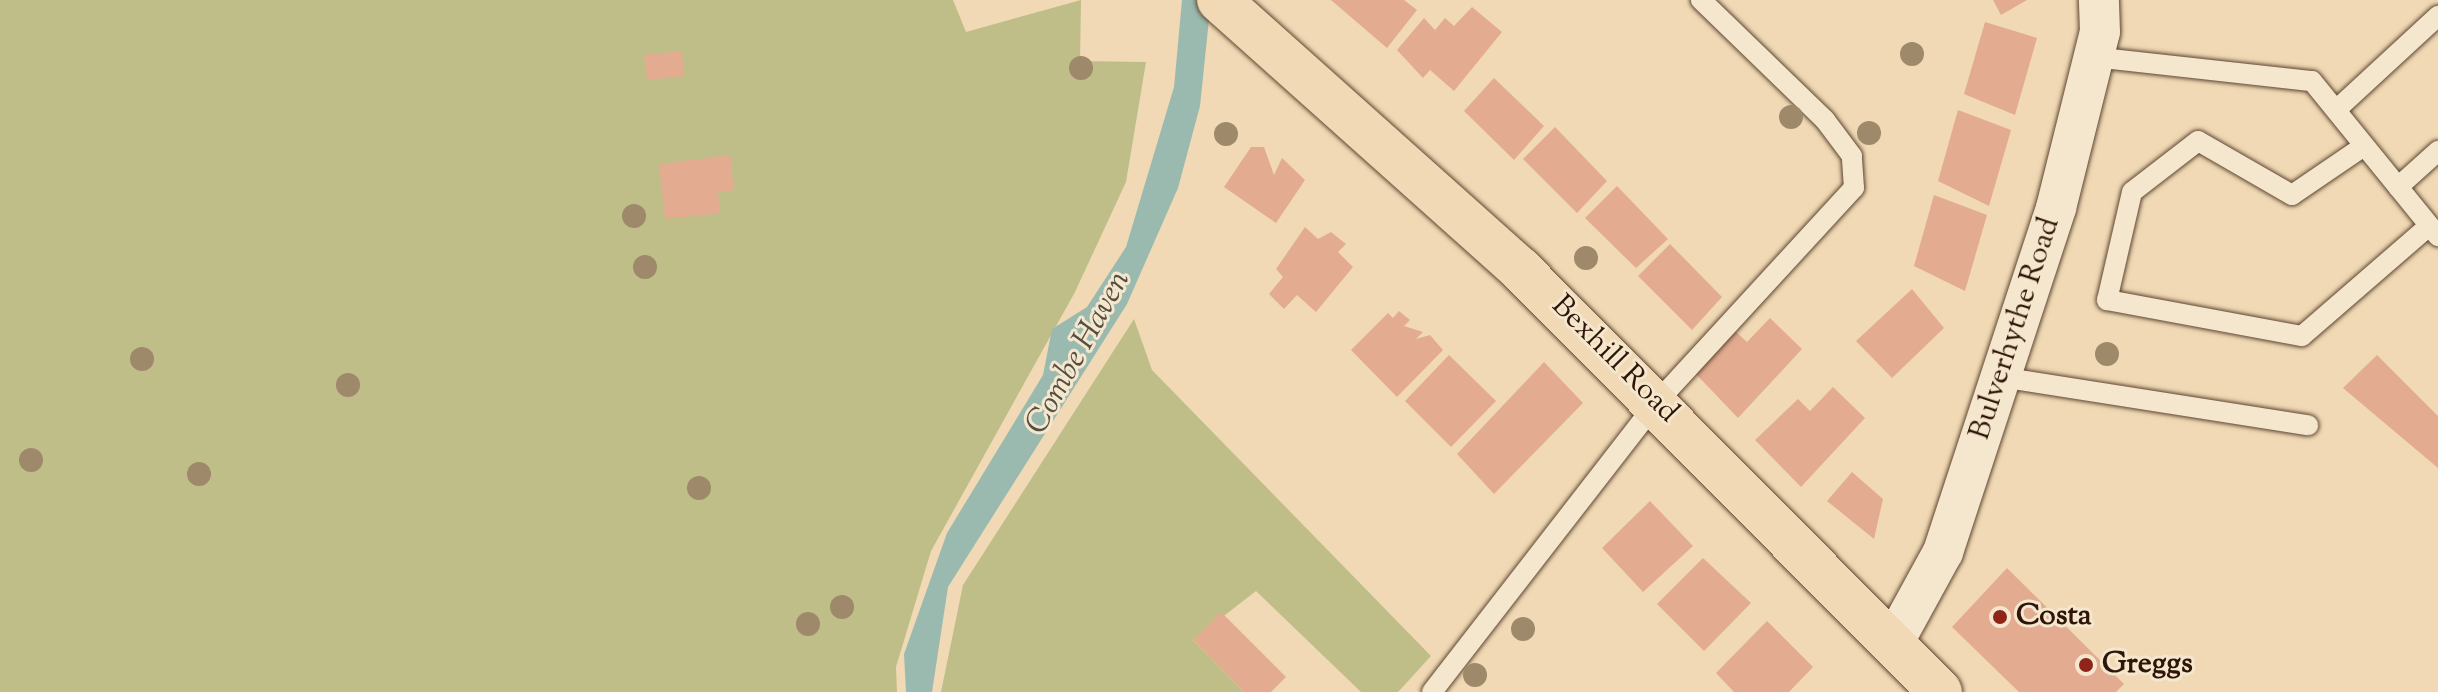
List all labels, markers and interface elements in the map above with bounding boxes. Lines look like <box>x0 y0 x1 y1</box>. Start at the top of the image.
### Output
street label: Bulverhythe Road <box>1963 213 2069 445</box>
water label: Combe Haven <box>1018 265 1140 441</box>
street label: Bexhill Road <box>1543 289 1685 431</box>
place label: Costa <box>2016 599 2092 635</box>
marker: Costa <box>1991 608 2009 626</box>
place label: Greggs <box>2102 647 2193 683</box>
marker: Greggs <box>2077 656 2095 674</box>

